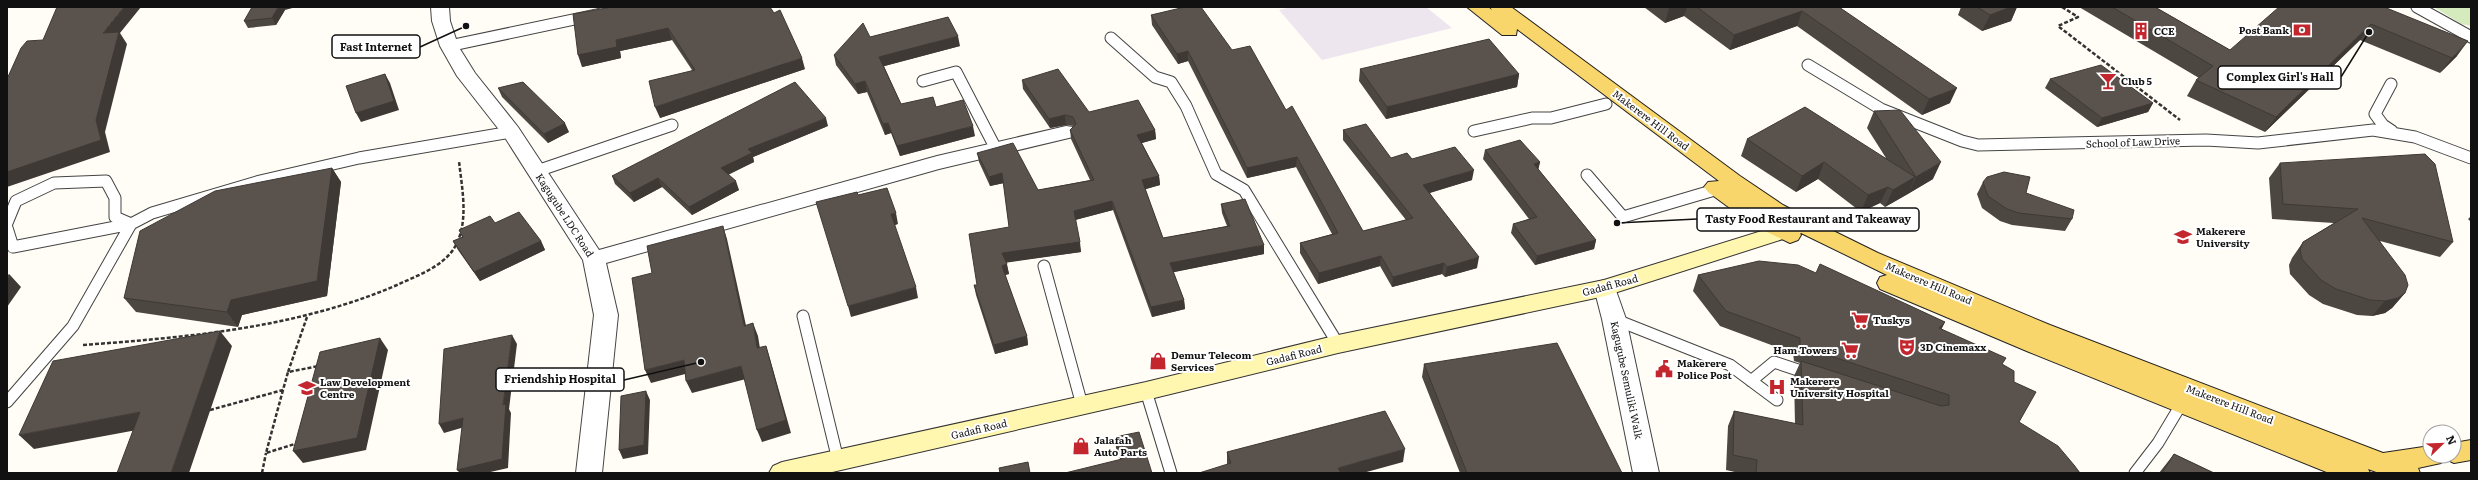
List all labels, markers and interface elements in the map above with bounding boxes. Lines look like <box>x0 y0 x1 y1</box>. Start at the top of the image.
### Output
bank icon: Post Bank <box>2292 20 2312 40</box>
building icon: CCE <box>2131 21 2151 41</box>
place label: Post Bank <box>2239 22 2289 37</box>
place label: CCE <box>2154 23 2175 38</box>
callout: Fast Internet <box>332 35 420 58</box>
text: Fast Internet <box>340 38 412 54</box>
callout: Complex Girl's Hall <box>2218 66 2341 89</box>
text: Complex Girl's Hall <box>2226 68 2334 84</box>
bar icon: Club 5 <box>2098 71 2118 91</box>
place label: Club 5 <box>2121 73 2153 88</box>
street label: Makerere Hill Road <box>1610 86 1693 153</box>
street label: School of Law Drive <box>2086 132 2180 151</box>
street label: Kagugube LDC Road <box>533 170 598 259</box>
callout: Tasty Food Restaurant and Takeaway <box>1697 208 1919 231</box>
text: Tasty Food Restaurant and Takeaway <box>1705 210 1911 226</box>
place label: Makerere University <box>2196 223 2251 250</box>
school or university icon: Makerere University <box>2173 227 2193 247</box>
street label: Makerere Hill Road <box>1884 258 1975 308</box>
street label: Gadafi Road <box>1580 270 1639 299</box>
supermarket icon: Tuskys <box>1850 310 1870 330</box>
place label: Tuskys <box>1873 312 1910 327</box>
street label: Kagugube Semuliki Walk <box>1608 320 1648 441</box>
theatre icon: 3D Cinemaxx <box>1897 337 1917 357</box>
place label: 3D Cinemaxx <box>1920 339 1986 354</box>
street label: Gadafi Road <box>1264 340 1323 369</box>
supermarket icon: Ham Towers <box>1840 340 1860 360</box>
place label: Ham Towers <box>1773 342 1837 357</box>
place label: Demur Telecom Services <box>1171 347 1252 374</box>
shop icon: Demur Telecom Services <box>1148 351 1168 371</box>
place label: Makerere Police Post <box>1677 355 1732 382</box>
public building icon: Makerere Police Post <box>1654 359 1674 379</box>
callout: Friendship Hospital <box>496 368 624 391</box>
text: Friendship Hospital <box>504 370 616 386</box>
place label: Makerere University Hospital <box>1790 373 1889 400</box>
place label: Law Development Centre <box>320 374 411 401</box>
hospital icon: Makerere University Hospital <box>1767 377 1787 397</box>
school or university icon: Law Development Centre <box>297 378 317 398</box>
street label: Makerere Hill Road <box>2184 380 2276 427</box>
street label: Gadafi Road <box>949 415 1008 442</box>
north arrow <box>2422 424 2462 464</box>
place label: Jalafah Auto Parts <box>1094 432 1147 459</box>
text: N <box>2443 432 2461 447</box>
shop icon: Jalafah Auto Parts <box>1071 436 1091 456</box>

